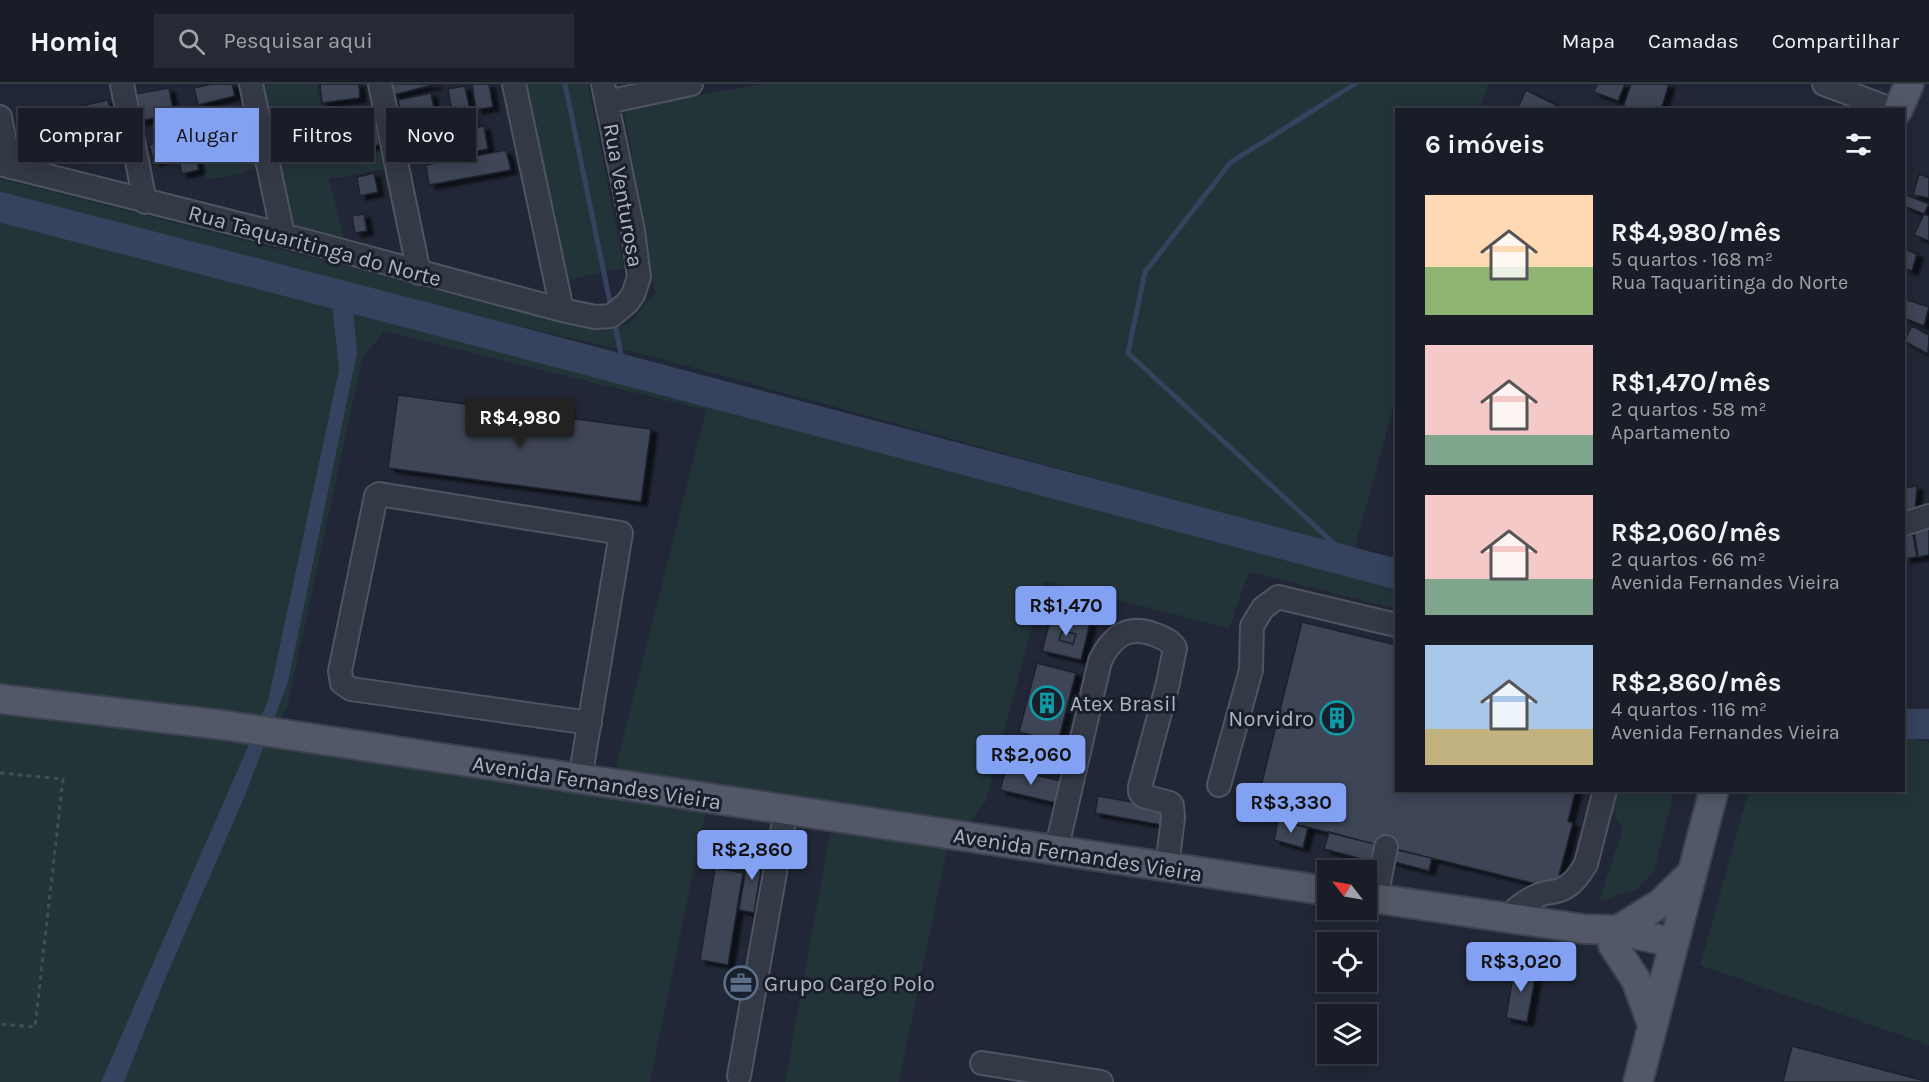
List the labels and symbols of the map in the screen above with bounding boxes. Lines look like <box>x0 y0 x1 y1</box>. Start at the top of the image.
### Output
street label: Rua Venturosa <box>598 121 648 269</box>
street label: Rua Taquaritinga do Norte <box>185 200 444 292</box>
pin: R$4,980 <box>465 398 575 449</box>
pin: R$1,470 <box>1011 586 1121 637</box>
building icon: Atex Brasil <box>1029 685 1065 721</box>
place label: Atex Brasil <box>1070 691 1177 717</box>
building icon: Norvidro <box>1319 700 1355 736</box>
place label: Norvidro <box>1228 706 1314 732</box>
pin: R$2,060 <box>976 735 1086 786</box>
street label: Avenida Fernandes Vieira <box>471 750 723 816</box>
pin: R$3,330 <box>1236 783 1346 834</box>
street label: Avenida Fernandes Vieira <box>952 822 1204 888</box>
pin: R$2,860 <box>697 830 807 881</box>
north arrow <box>1317 860 1377 920</box>
pin: R$3,020 <box>1466 942 1576 993</box>
office icon: Grupo Cargo Polo <box>723 965 759 1001</box>
place label: Grupo Cargo Polo <box>764 971 935 997</box>

